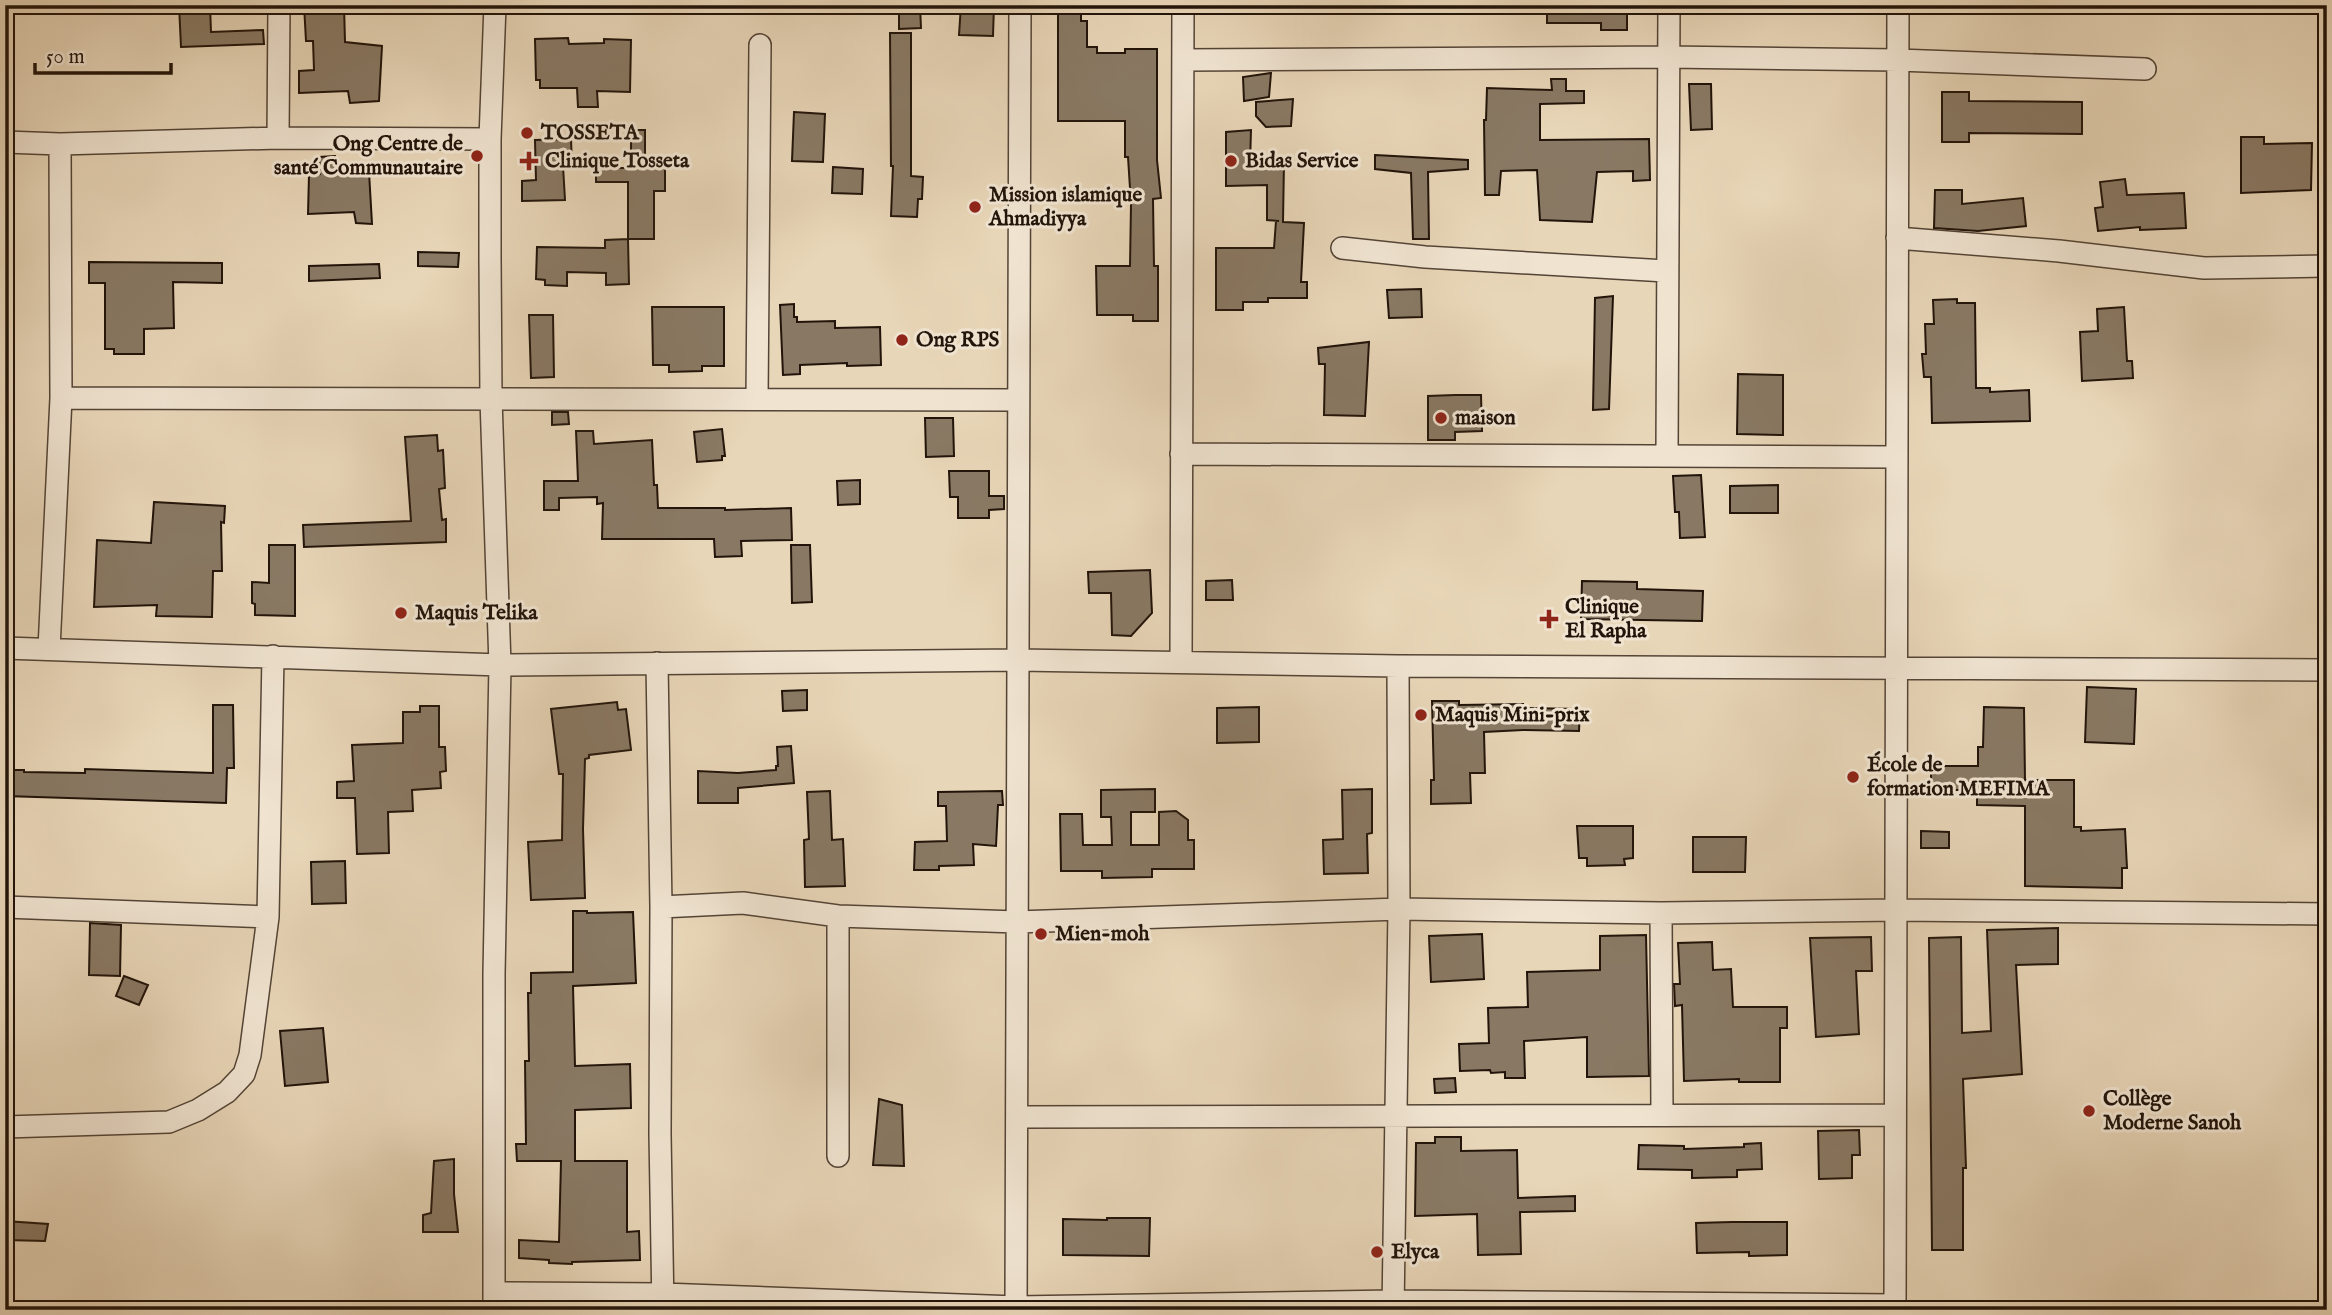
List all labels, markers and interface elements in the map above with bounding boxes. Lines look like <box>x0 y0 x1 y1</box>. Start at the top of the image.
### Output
scale bar <box>35 32 172 76</box>
text: 50 m <box>46 44 85 71</box>
place label: TOSSETA <box>540 120 641 147</box>
marker: TOSSETA <box>519 125 535 141</box>
place label: Ong Centre de santé Communautaire <box>274 131 463 182</box>
marker: Ong Centre de santé Communautaire <box>469 148 485 164</box>
place label: Clinique Tosseta <box>545 148 690 175</box>
place label: Bidas Service <box>1245 148 1359 175</box>
marker: Clinique Tosseta <box>519 151 539 171</box>
marker: Bidas Service <box>1223 153 1239 169</box>
place label: Mission islamique Ahmadiyya <box>988 182 1143 233</box>
marker: Mission islamique Ahmadiyya <box>967 199 983 215</box>
place label: Ong RPS <box>916 327 1000 354</box>
marker: Ong RPS <box>894 332 910 348</box>
place label: maison <box>1455 405 1516 432</box>
marker: maison <box>1433 410 1449 426</box>
place label: Clinique El Rapha <box>1565 594 1647 645</box>
place label: Maquis Telika <box>415 600 538 627</box>
marker: Maquis Telika <box>393 605 409 621</box>
marker: Clinique El Rapha <box>1539 609 1559 629</box>
place label: Maquis Mini-prix <box>1435 702 1590 729</box>
marker: Maquis Mini-prix <box>1413 707 1429 723</box>
place label: École de formation MEFIMA <box>1867 751 2051 803</box>
marker: École de formation MEFIMA <box>1845 769 1861 785</box>
place label: Mien-moh <box>1055 921 1150 948</box>
marker: Mien-moh <box>1033 926 1049 942</box>
place label: Collège Moderne Sanoh <box>2103 1086 2242 1137</box>
marker: Collège Moderne Sanoh <box>2081 1103 2097 1119</box>
place label: Elyca <box>1391 1239 1440 1266</box>
marker: Elyca <box>1369 1244 1385 1260</box>

